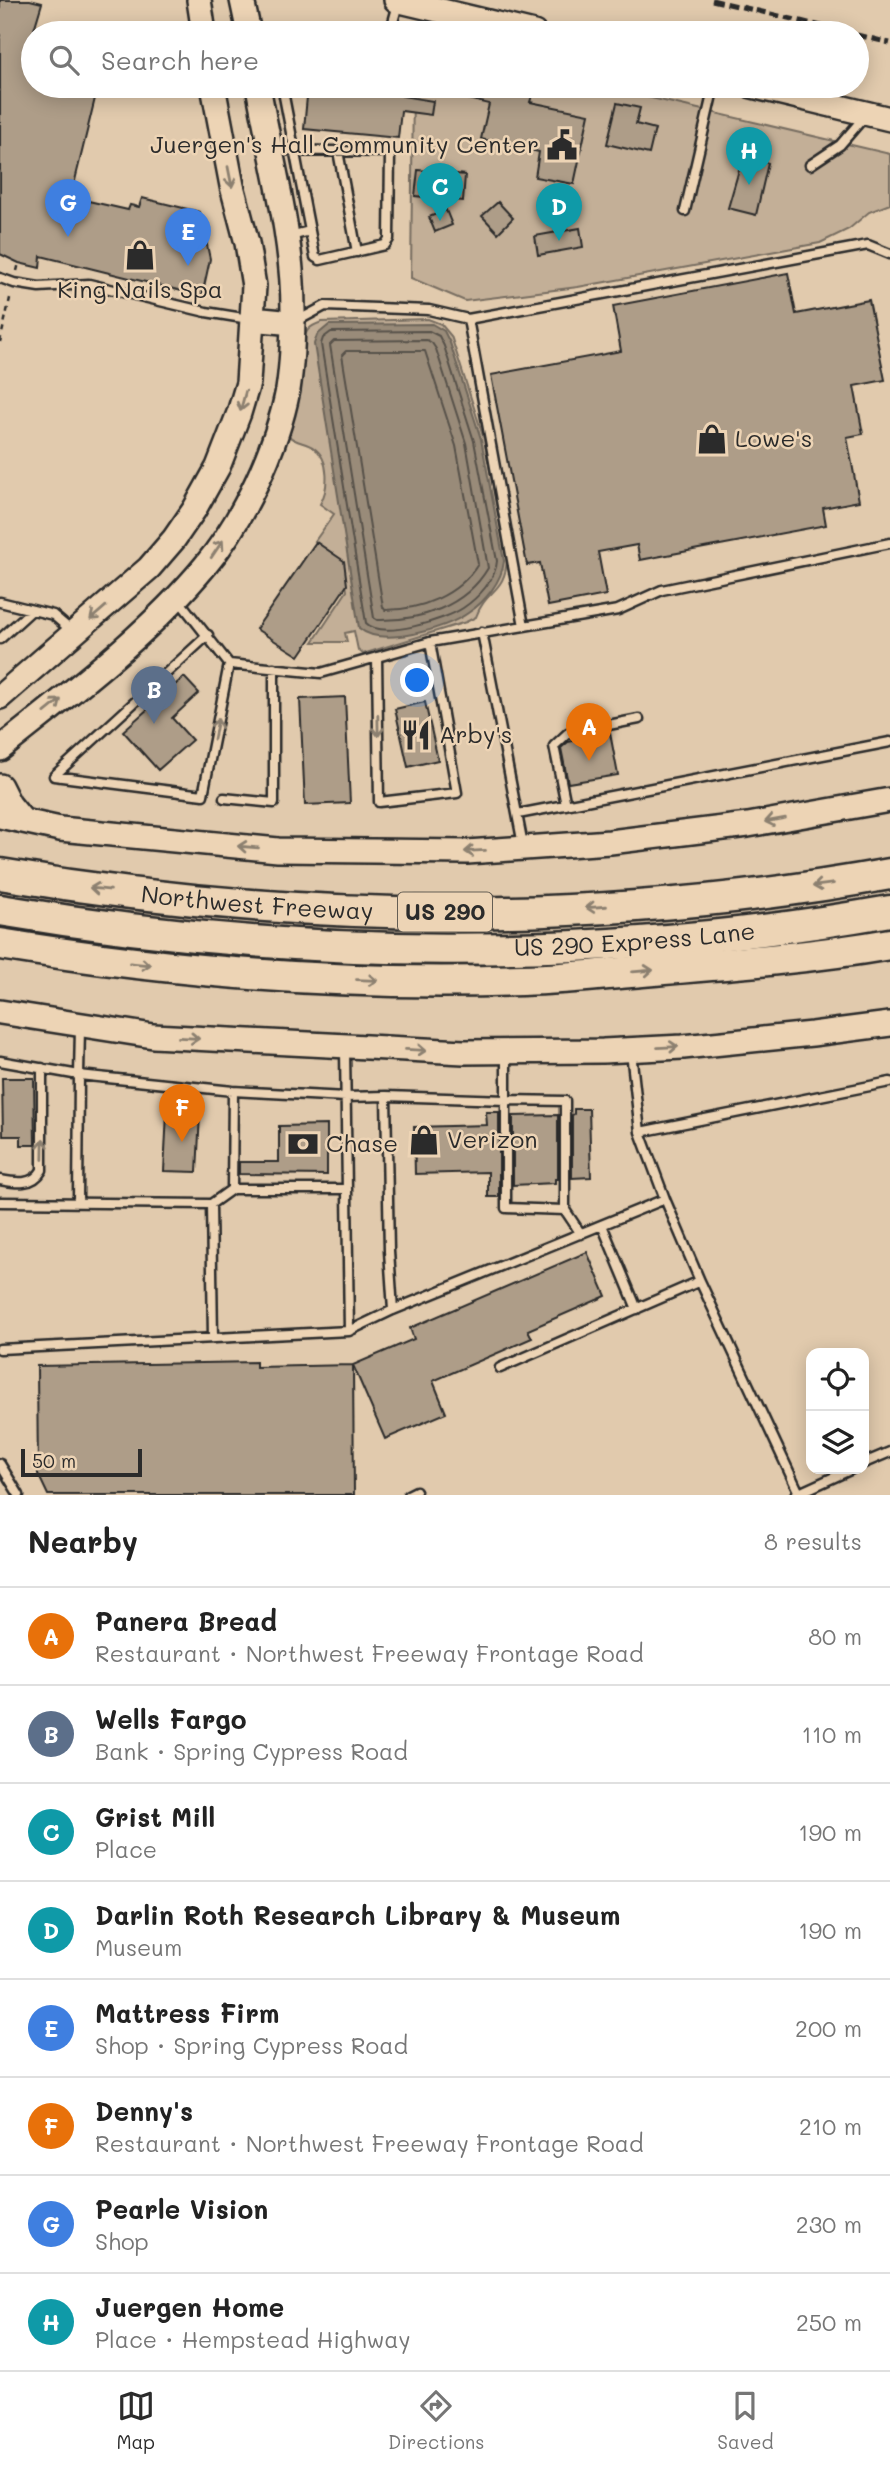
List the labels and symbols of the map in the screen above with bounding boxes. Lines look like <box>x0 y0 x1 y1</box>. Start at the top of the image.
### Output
pin: H <box>726 127 772 185</box>
place label: Juergen's Hall Community Center <box>150 128 539 159</box>
public building icon: Juergen's Hall Community Center <box>545 128 579 162</box>
pin: C <box>417 163 463 221</box>
one-way arrow <box>224 165 238 188</box>
pin: G <box>45 179 91 237</box>
pin: D <box>536 183 582 241</box>
pin: E <box>165 208 211 266</box>
shop icon: King Nails Spa <box>123 238 157 272</box>
place label: King Nails Spa <box>57 273 223 304</box>
one-way arrow <box>235 390 248 412</box>
shop icon: Lowe's <box>695 422 729 456</box>
place label: Lowe's <box>735 422 812 453</box>
one-way arrow <box>210 540 224 559</box>
one-way arrow <box>89 605 107 621</box>
your location <box>400 663 434 697</box>
pin: B <box>131 666 177 724</box>
one-way arrow <box>44 698 62 714</box>
pin: A <box>566 703 612 761</box>
one-way arrow <box>371 714 385 737</box>
one-way arrow <box>210 718 224 741</box>
restaurant icon: Arby's <box>399 718 433 752</box>
place label: Arby's <box>439 718 512 749</box>
one-way arrow <box>764 814 787 828</box>
one-way arrow <box>237 840 260 853</box>
one-way arrow <box>464 845 487 858</box>
street label: Northwest Freeway <box>140 877 374 925</box>
one-way arrow <box>812 879 835 892</box>
one-way arrow <box>90 883 112 896</box>
road number: US 290 <box>398 892 492 931</box>
one-way arrow <box>585 901 608 914</box>
street label: US 290 Express Lane <box>513 914 757 962</box>
one-way arrow <box>129 957 151 970</box>
one-way arrow <box>632 964 654 977</box>
one-way arrow <box>355 973 378 987</box>
one-way arrow <box>177 1031 200 1044</box>
one-way arrow <box>656 1041 679 1054</box>
one-way arrow <box>404 1043 427 1056</box>
pin: F <box>159 1084 205 1142</box>
shop icon: Verizon <box>407 1123 441 1157</box>
place label: Verizon <box>447 1123 538 1154</box>
bank icon: Chase <box>286 1127 320 1161</box>
place label: Chase <box>326 1127 398 1158</box>
one-way arrow <box>36 1138 50 1161</box>
scale bar <box>21 1446 142 1478</box>

